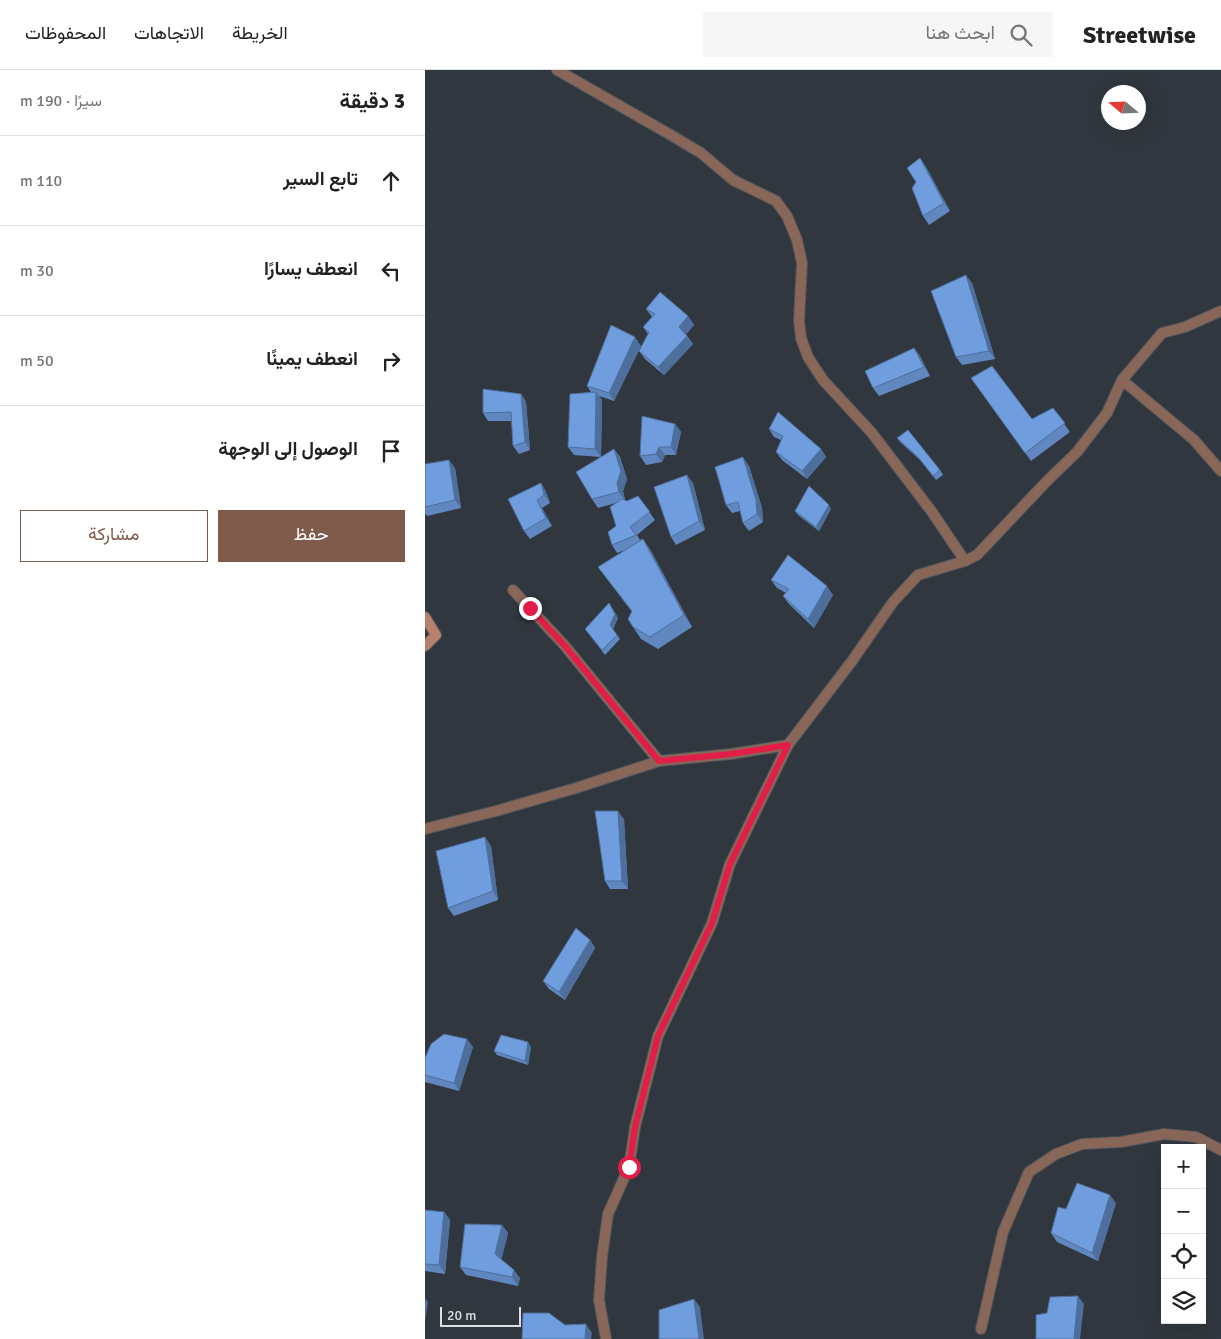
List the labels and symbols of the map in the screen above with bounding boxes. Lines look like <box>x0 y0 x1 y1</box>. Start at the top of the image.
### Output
north arrow <box>1101 85 1146 130</box>
route end <box>519 597 542 620</box>
route start <box>618 1156 641 1179</box>
scale bar <box>440 1304 521 1327</box>

